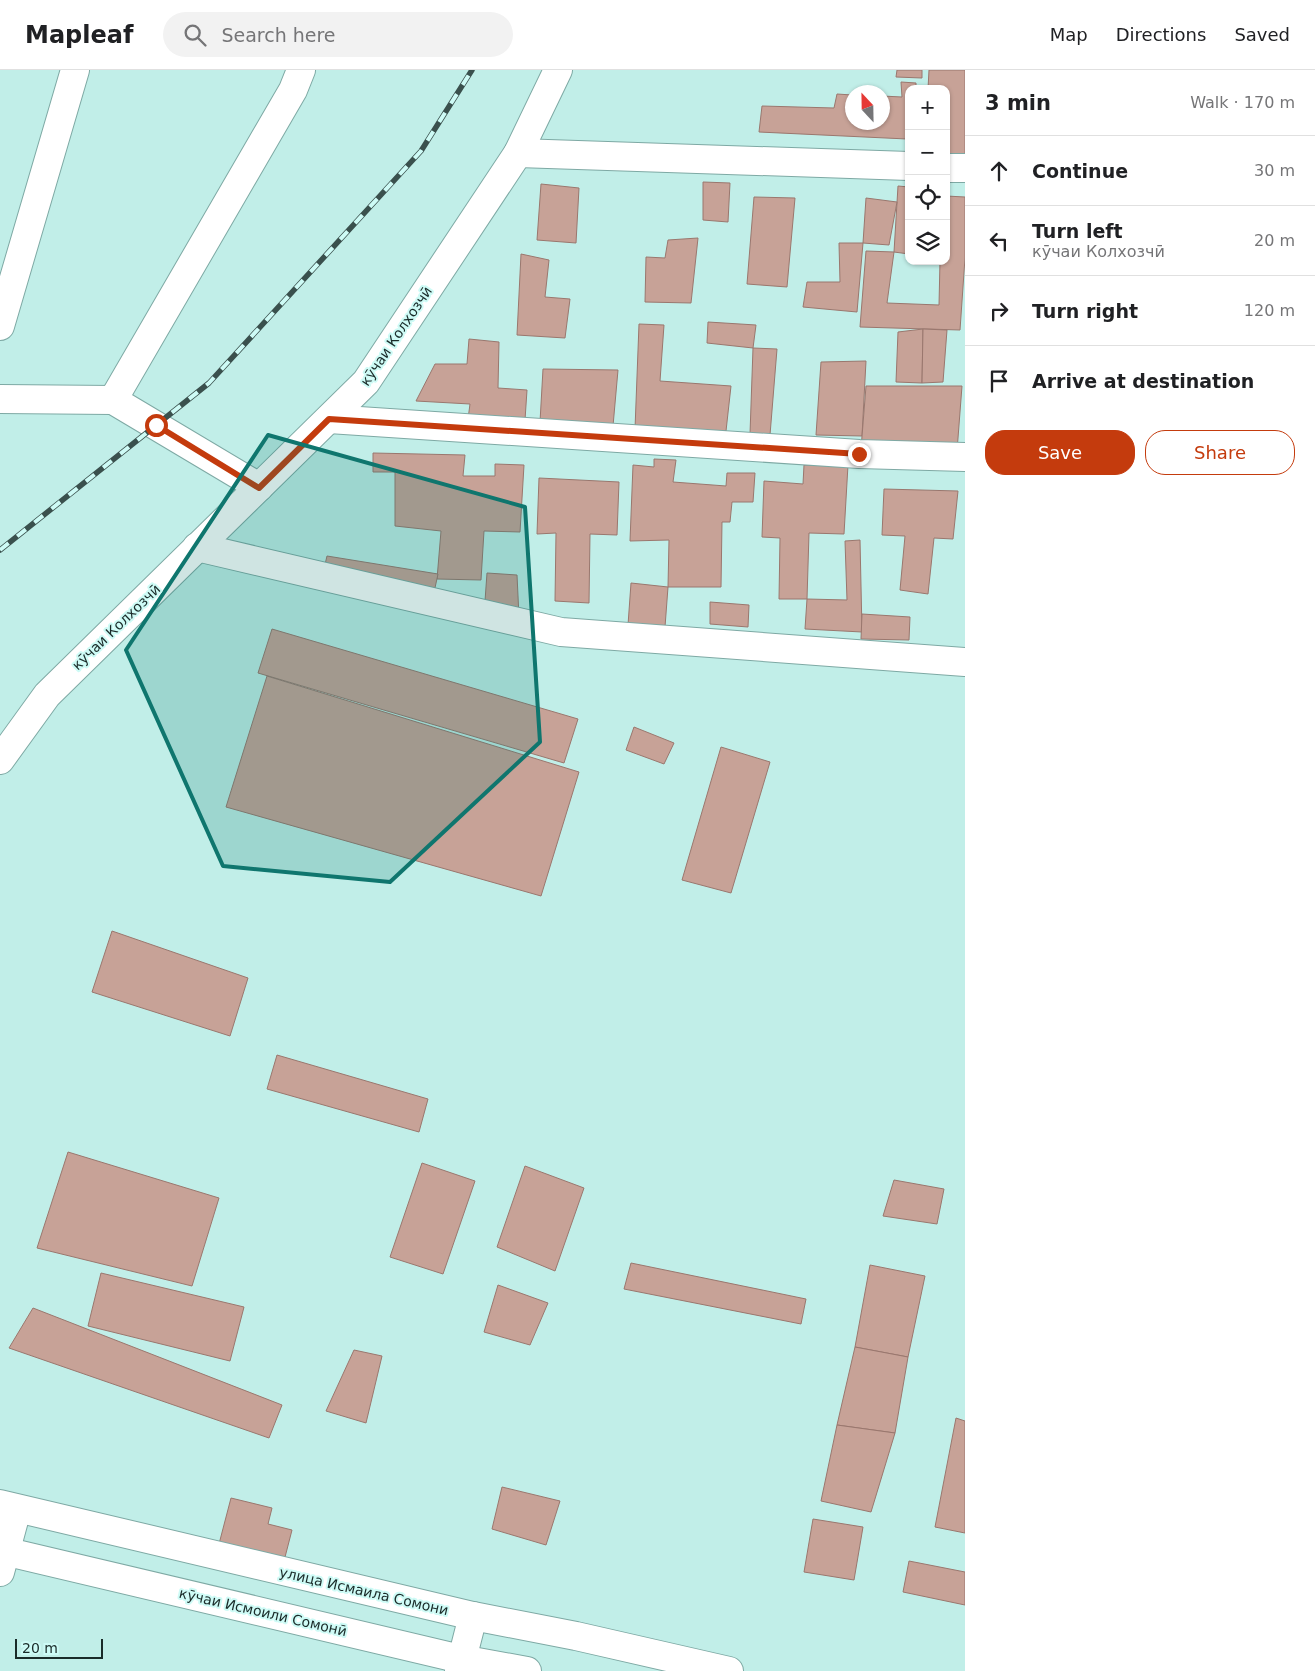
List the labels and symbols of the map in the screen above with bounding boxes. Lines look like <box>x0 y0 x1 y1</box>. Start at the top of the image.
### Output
north arrow <box>845 85 890 130</box>
street label: кӯчаи Колхозчӣ <box>357 283 435 389</box>
route start <box>145 414 168 437</box>
route end <box>848 443 871 466</box>
street label: кӯчаи Колхозчӣ <box>69 581 163 673</box>
street label: улица Исмаила Сомони <box>278 1564 450 1618</box>
street label: кӯчаи Исмоили Сомонӣ <box>178 1585 348 1639</box>
scale bar <box>15 1636 102 1659</box>

